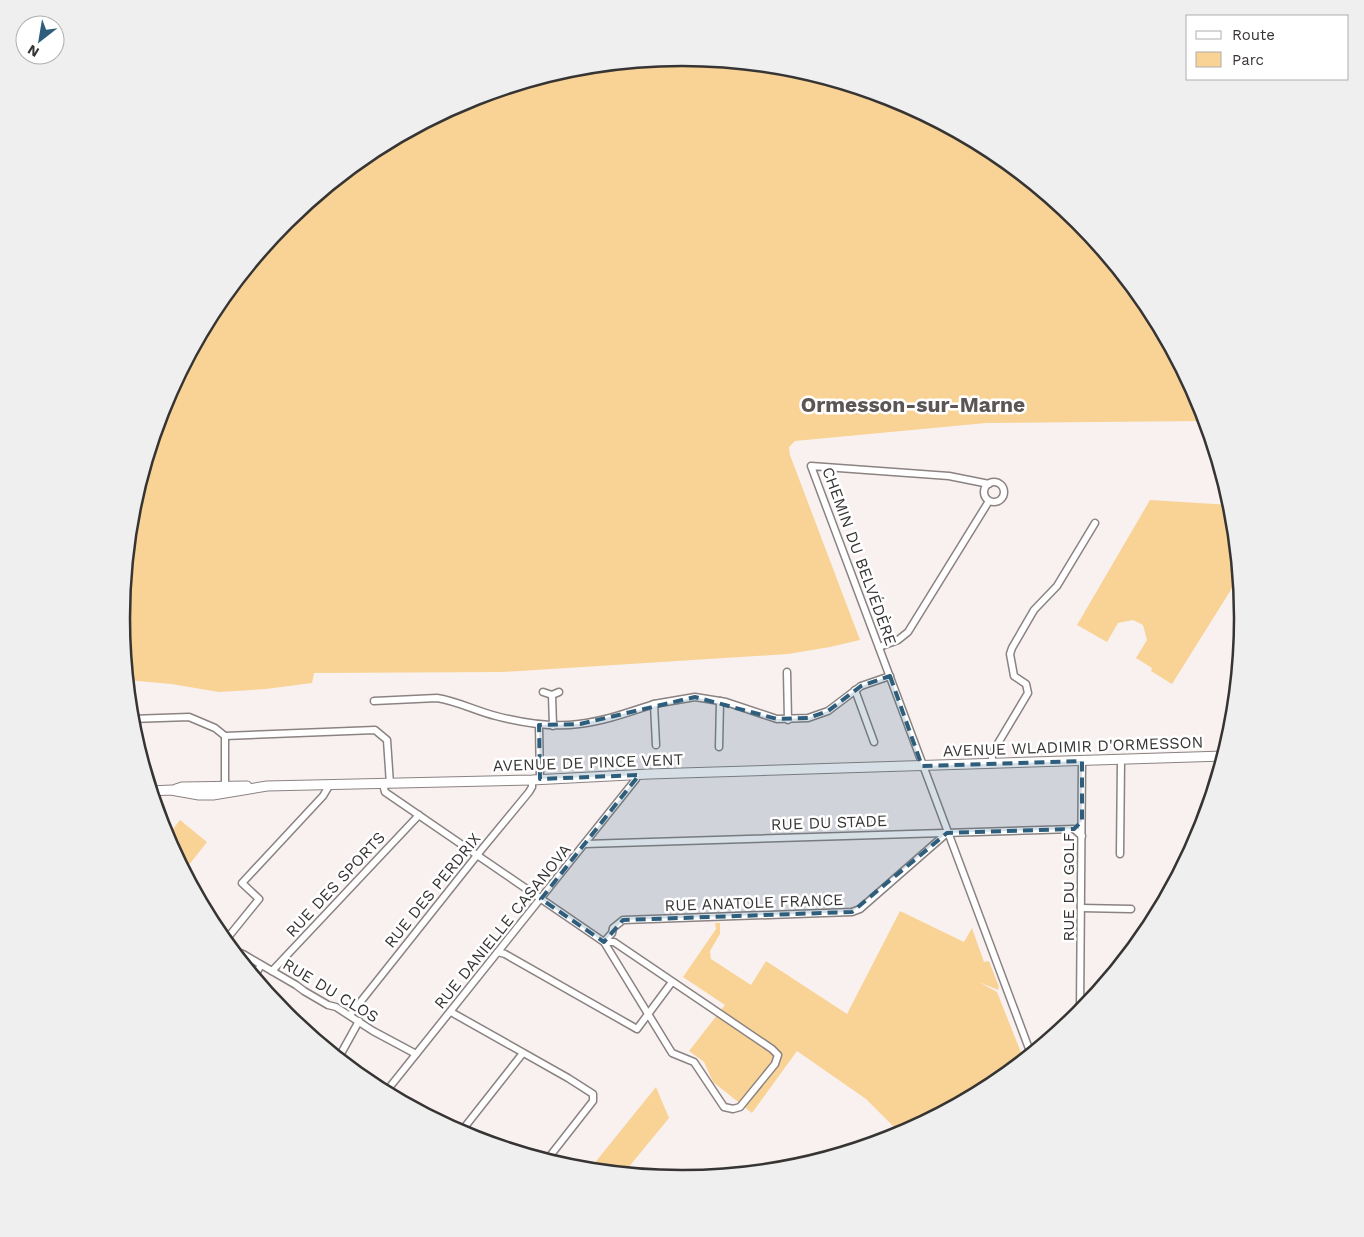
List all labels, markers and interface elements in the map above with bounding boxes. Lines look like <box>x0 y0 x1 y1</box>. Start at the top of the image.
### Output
north arrow <box>15 15 65 65</box>
legend <box>1186 15 1349 80</box>
text: Route <box>1232 26 1275 44</box>
text: N <box>25 42 42 61</box>
text: Parc <box>1232 51 1264 69</box>
district label: Ormesson-sur-Marne <box>801 392 1025 417</box>
street label: CHEMIN DU BELVÉDÈRE <box>818 464 901 648</box>
street label: AVENUE WLADIMIR D'ORMESSON <box>942 732 1204 761</box>
street label: AVENUE DE PINCE VENT <box>493 750 684 775</box>
street label: RUE DU STADE <box>771 811 887 834</box>
street label: RUE DES SPORTS <box>282 828 389 941</box>
street label: RUE DES PERDRIX <box>380 829 485 952</box>
street label: RUE DU GOLF <box>1059 832 1078 941</box>
street label: RUE DANIELLE CASANOVA <box>430 840 575 1012</box>
street label: RUE ANATOLE FRANCE <box>664 890 844 915</box>
street label: RUE DU CLOS <box>279 954 382 1026</box>

